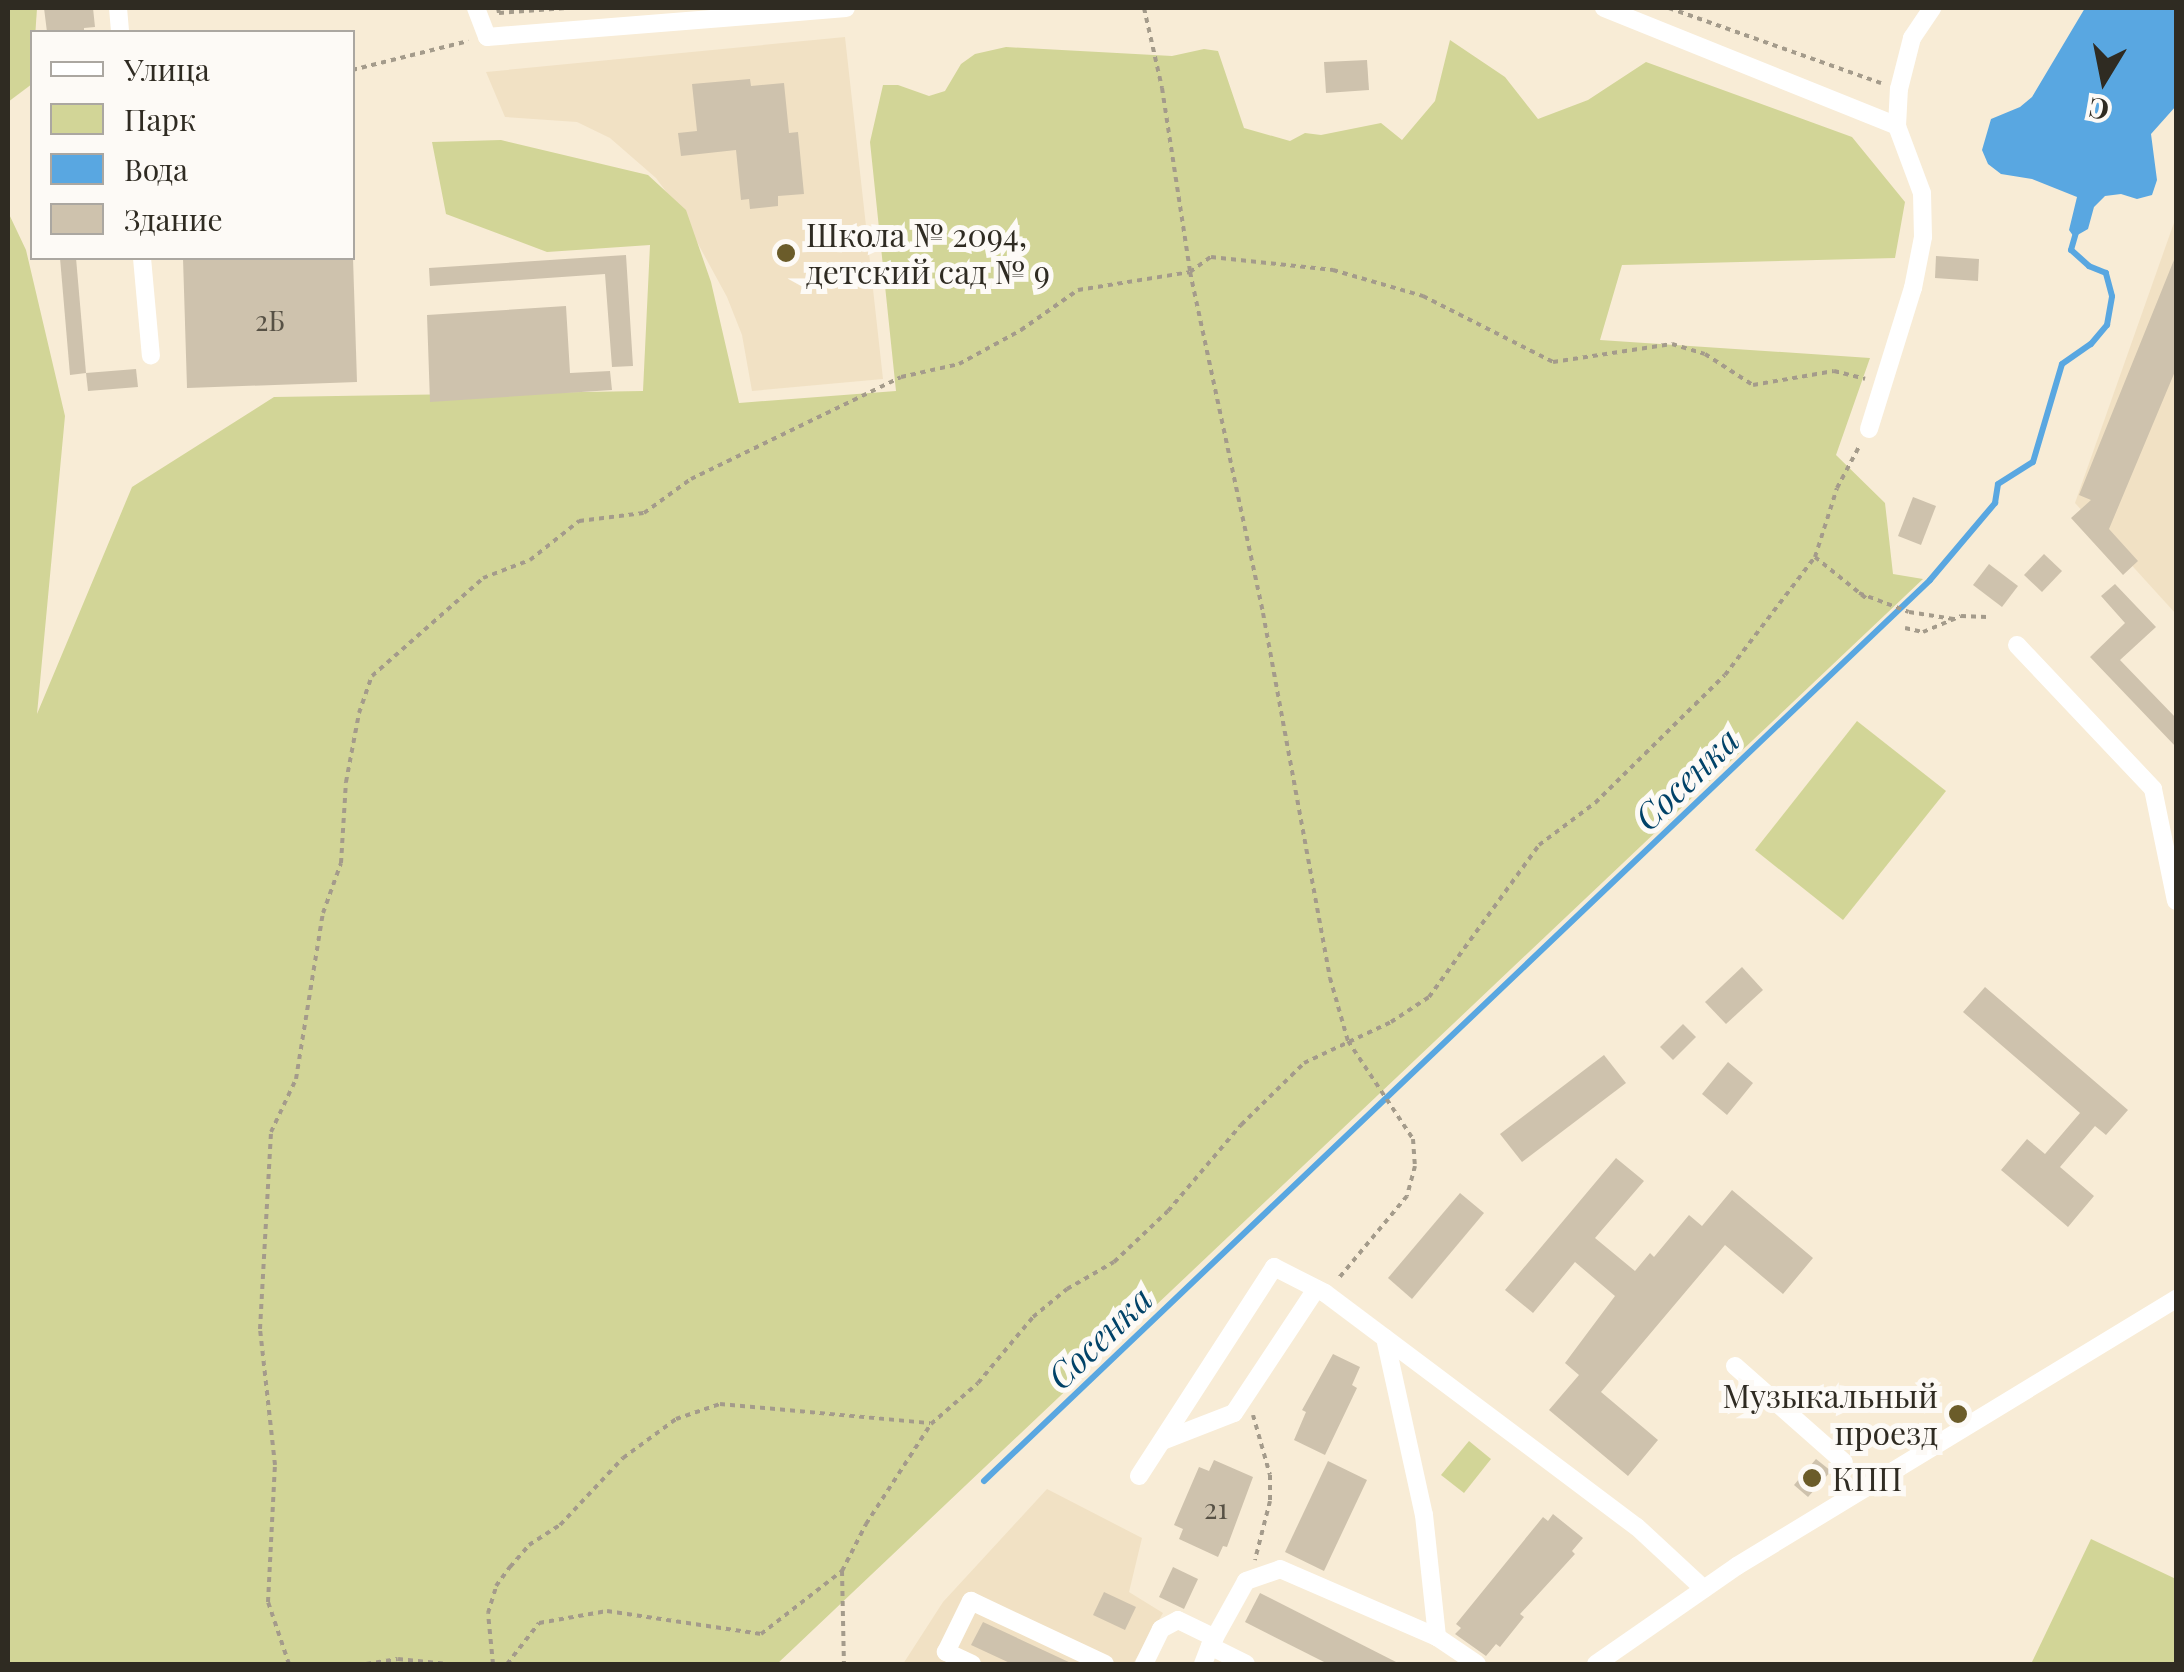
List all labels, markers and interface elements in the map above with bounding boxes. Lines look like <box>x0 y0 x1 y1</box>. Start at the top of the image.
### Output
legend <box>30 30 355 260</box>
north arrow <box>2054 30 2154 130</box>
text: Улица <box>124 49 210 89</box>
text: С <box>2086 90 2112 130</box>
text: Парк <box>124 99 196 139</box>
text: Вода <box>124 149 188 189</box>
text: Здание <box>124 199 223 239</box>
place label: Школа № 2094, детский сад № 9 <box>806 216 1050 291</box>
marker: Школа № 2094, детский сад № 9 <box>775 242 797 264</box>
house number: 2Б <box>255 303 285 337</box>
water label: Сосенка <box>1625 718 1747 838</box>
water label: Сосенка <box>1038 1277 1160 1397</box>
place label: Музыкальный проезд <box>1722 1377 1938 1452</box>
marker: Музыкальный проезд <box>1947 1403 1969 1425</box>
place label: КПП <box>1832 1459 1902 1497</box>
marker: КПП <box>1801 1467 1823 1489</box>
house number: 21 <box>1204 1491 1228 1525</box>

